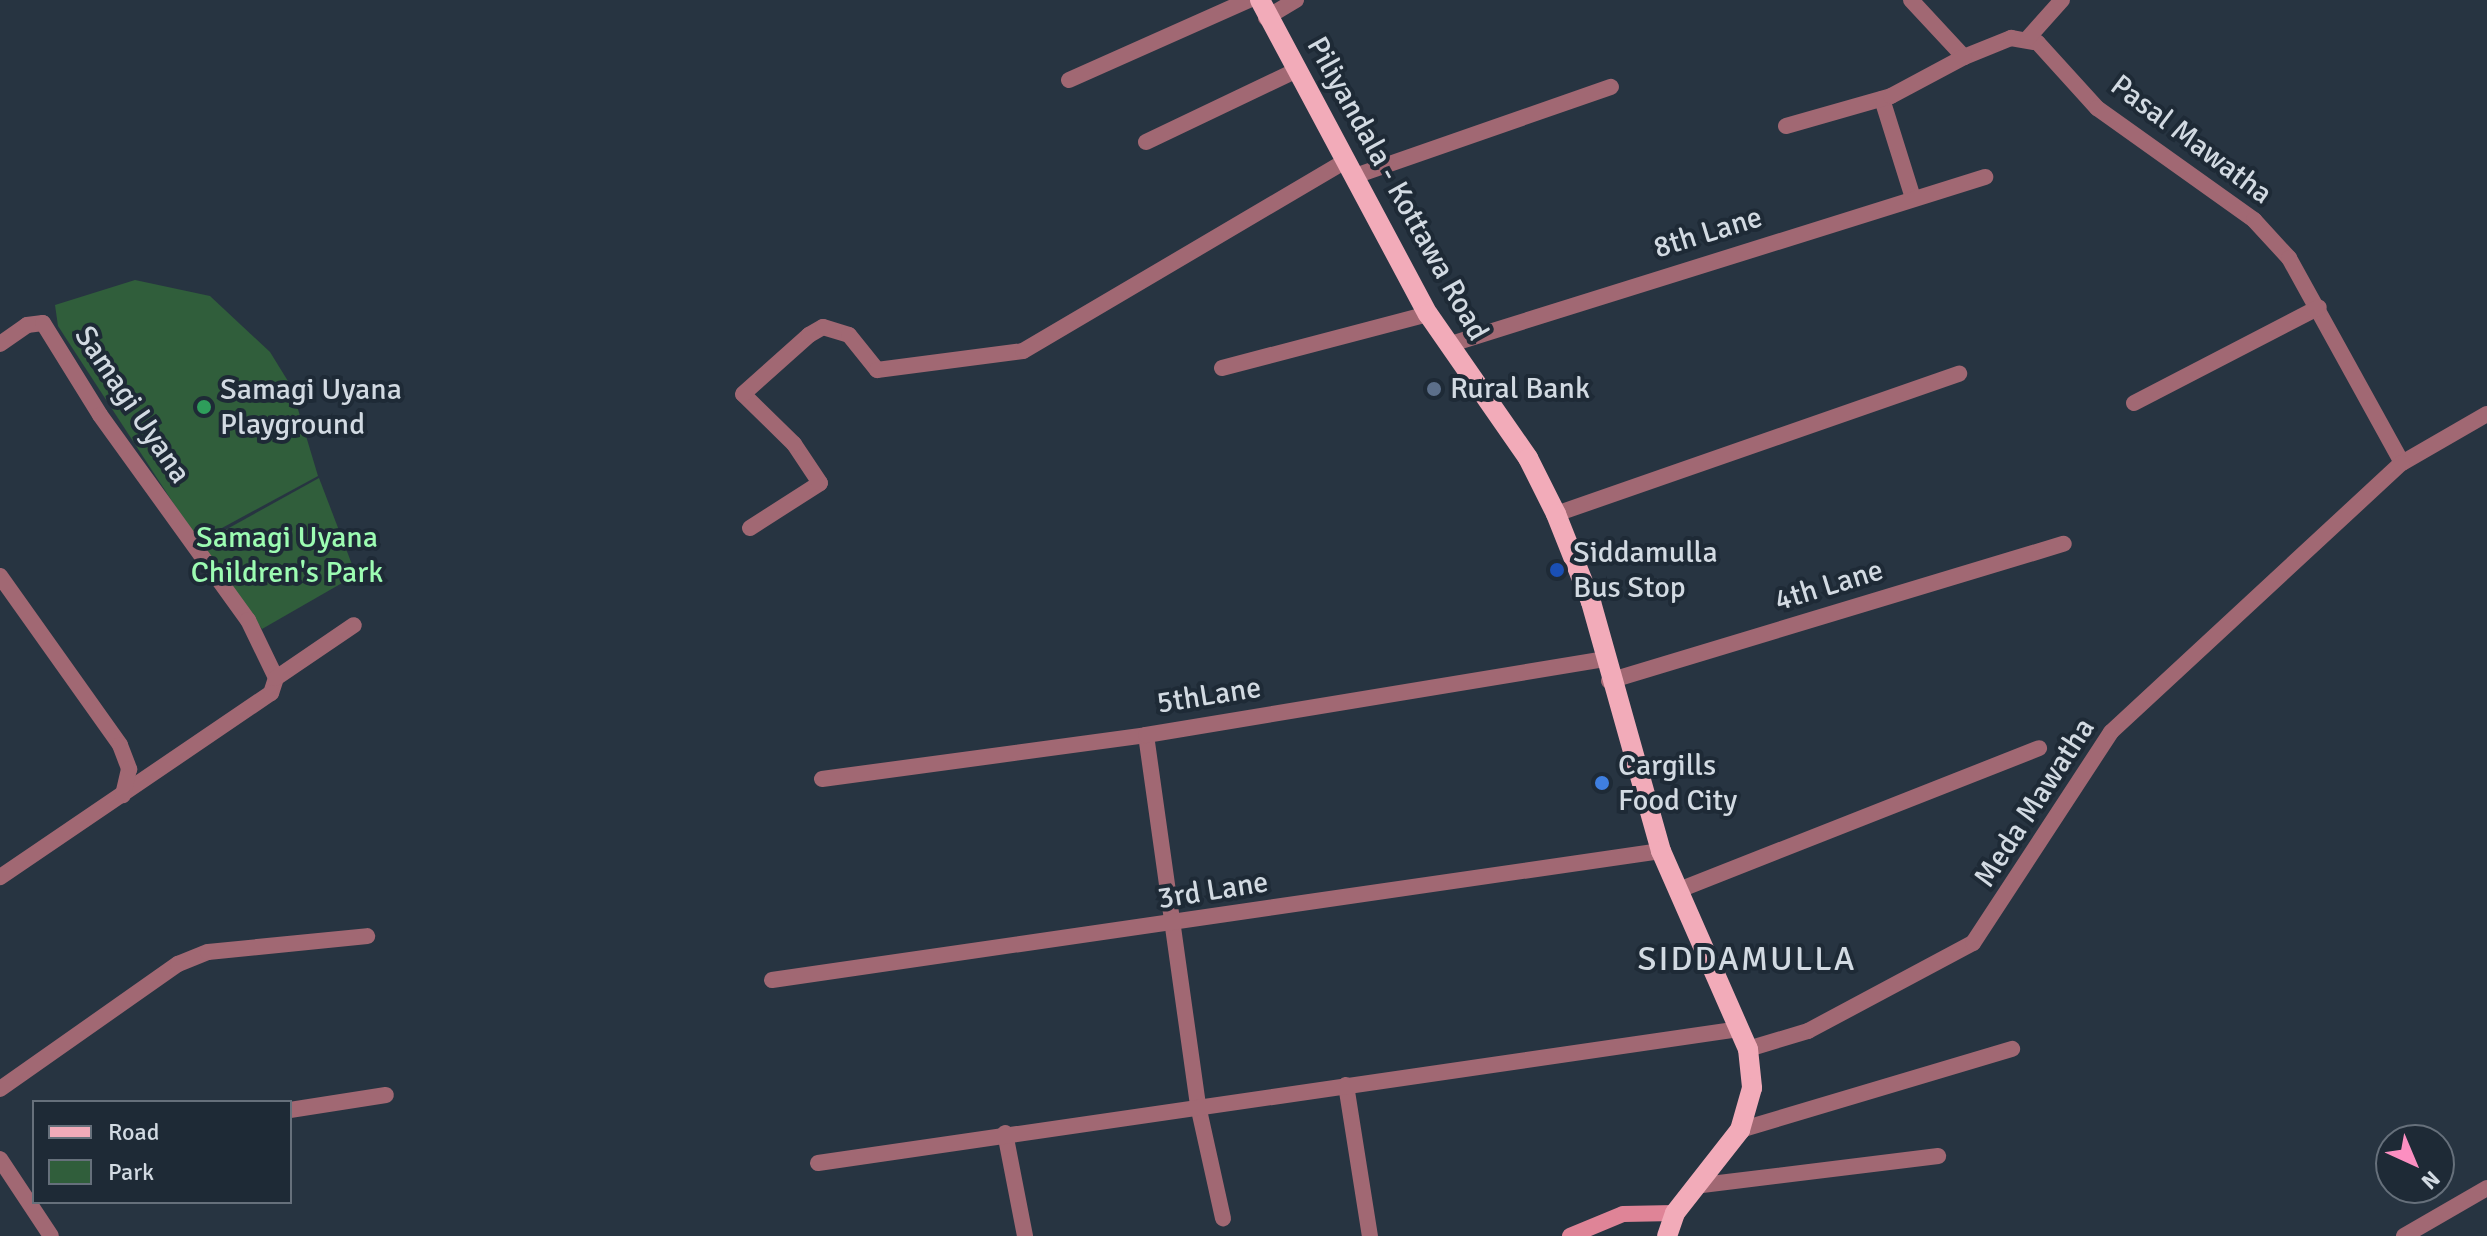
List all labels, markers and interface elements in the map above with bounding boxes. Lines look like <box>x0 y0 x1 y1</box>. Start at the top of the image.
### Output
street label: Piliyandala - Kottawa Road <box>1298 31 1496 347</box>
street label: Pasal Mawatha <box>2103 68 2279 212</box>
street label: 8th Lane <box>1649 199 1767 267</box>
street label: Samagi Uyana <box>66 320 198 490</box>
place label: Rural Bank <box>1450 371 1590 407</box>
place label: Samagi Uyana Playground <box>220 372 402 442</box>
marker: Rural Bank <box>1425 380 1443 398</box>
marker: Samagi Uyana Playground <box>195 398 213 416</box>
park label: Samagi Uyana Children's Park <box>191 520 383 590</box>
place label: Siddamulla Bus Stop <box>1573 535 1718 606</box>
street label: 4th Lane <box>1770 552 1888 620</box>
marker: Siddamulla Bus Stop <box>1548 561 1566 579</box>
street label: 5thLane <box>1154 670 1264 722</box>
street label: Meda Mawatha <box>1967 712 2103 894</box>
place label: Cargills Food City <box>1618 748 1737 818</box>
marker: Cargills Food City <box>1593 774 1611 792</box>
street label: 3rd Lane <box>1155 865 1271 917</box>
district label: SIDDAMULLA <box>1638 940 1856 980</box>
legend <box>32 1100 292 1204</box>
text: Road <box>108 1117 159 1147</box>
north arrow <box>2375 1124 2455 1204</box>
text: Park <box>108 1157 154 1187</box>
text: N <box>2416 1165 2446 1195</box>

